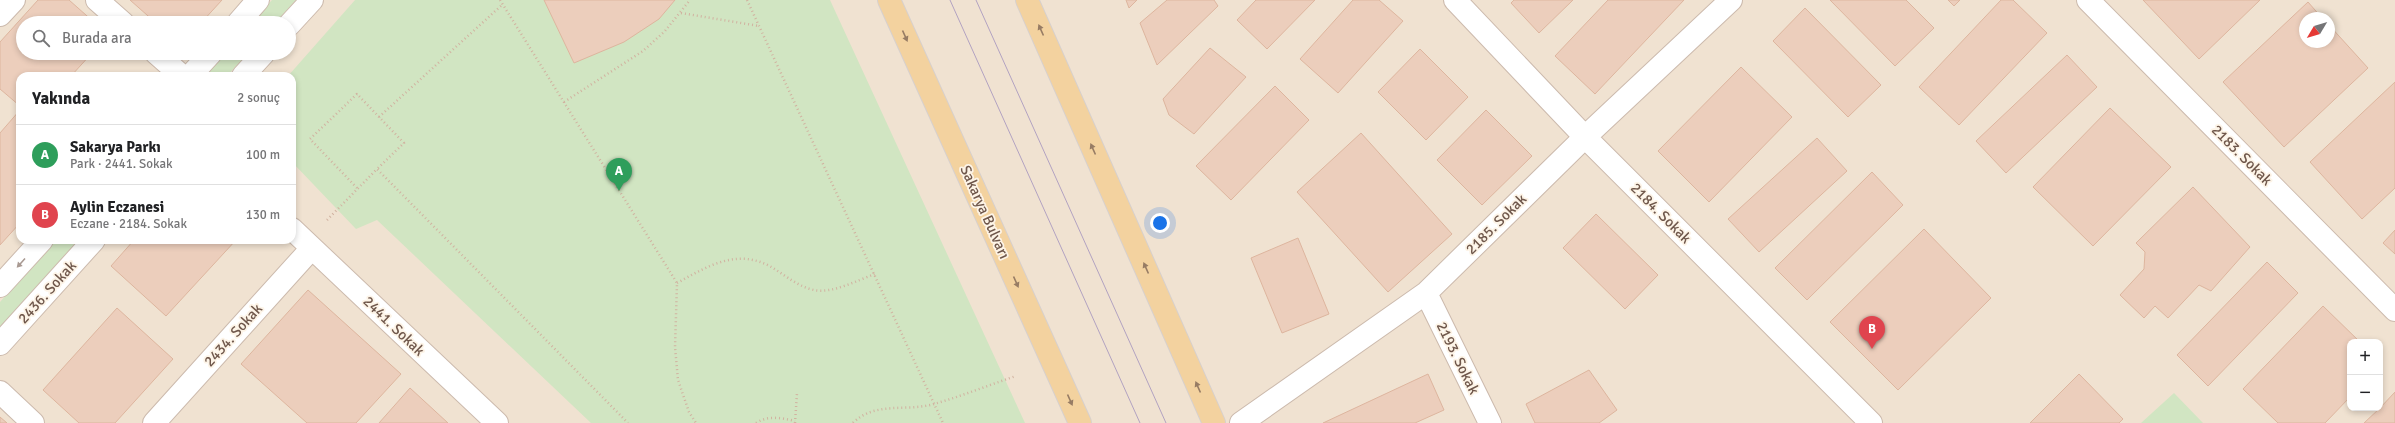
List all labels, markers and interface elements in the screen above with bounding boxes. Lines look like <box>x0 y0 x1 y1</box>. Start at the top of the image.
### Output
north arrow <box>2299 12 2335 48</box>
search box <box>16 16 296 60</box>
one-way arrow <box>1038 25 1044 36</box>
icon: search <box>30 27 52 49</box>
text: Burada ara <box>62 29 132 47</box>
one-way arrow <box>903 30 909 42</box>
text: Yakında <box>32 88 90 109</box>
text: 2 sonuç <box>237 90 280 106</box>
street label: 2183. Sokak <box>2208 121 2276 189</box>
text: Sakarya Parkı <box>70 138 161 156</box>
one-way arrow <box>1090 144 1096 155</box>
text: A <box>41 147 49 163</box>
text: 100 m <box>246 147 280 163</box>
text: Park · 2441. Sokak <box>70 156 173 172</box>
pin: A <box>606 158 632 191</box>
street label: Sakarya Bulvarı <box>956 162 1014 262</box>
street label: 2184. Sokak <box>1627 179 1695 247</box>
street label: 2185. Sokak <box>1462 190 1530 258</box>
text: Aylin Eczanesi <box>70 198 164 216</box>
text: B <box>41 207 49 223</box>
text: 130 m <box>246 207 280 223</box>
your location <box>1150 213 1170 233</box>
text: Eczane · 2184. Sokak <box>70 216 187 232</box>
street label: 2436. Sokak <box>14 256 80 327</box>
one-way arrow <box>16 258 26 268</box>
one-way arrow <box>1142 262 1148 274</box>
one-way arrow <box>1013 276 1019 287</box>
street label: 2441. Sokak <box>360 292 429 360</box>
street label: 2434. Sokak <box>200 299 266 370</box>
pin: B <box>1859 316 1885 349</box>
street label: 2193. Sokak <box>1433 319 1483 398</box>
map controls <box>2347 339 2383 411</box>
button: + <box>2347 339 2383 375</box>
button: − <box>2347 375 2383 411</box>
one-way arrow <box>1195 382 1201 393</box>
one-way arrow <box>1067 395 1073 406</box>

